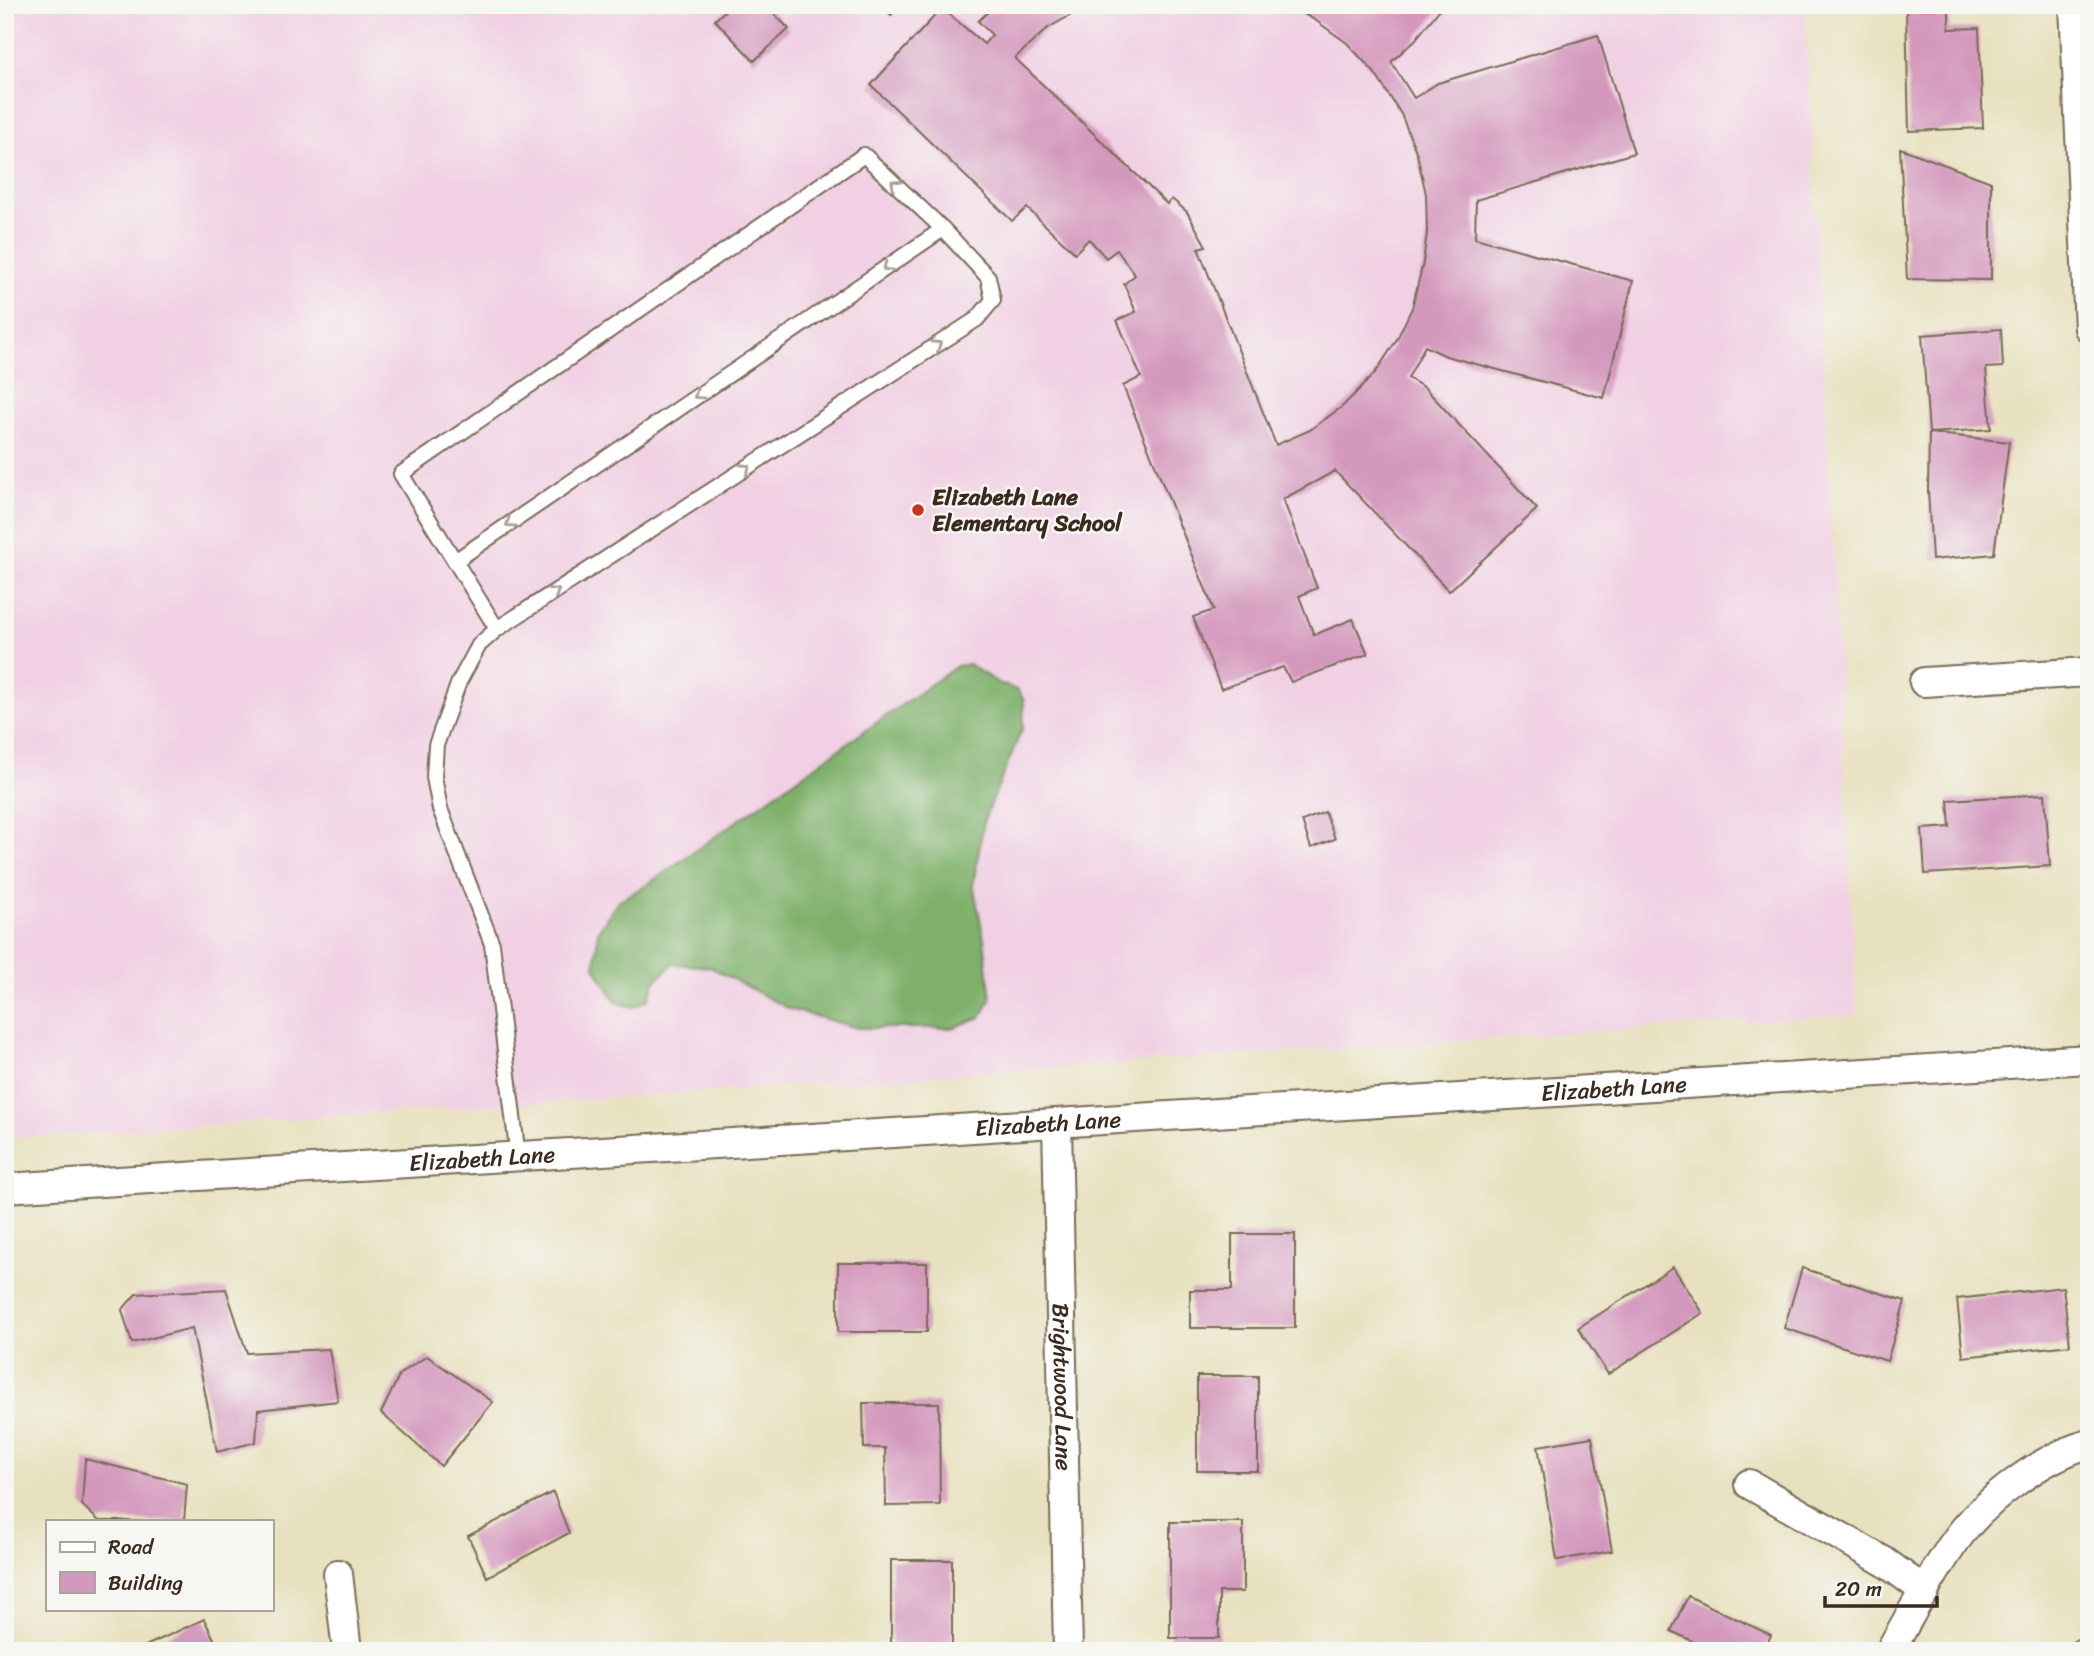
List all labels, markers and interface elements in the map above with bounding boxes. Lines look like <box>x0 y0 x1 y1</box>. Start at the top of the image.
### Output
one-way arrow <box>890 180 903 193</box>
one-way arrow <box>881 259 894 272</box>
one-way arrow <box>929 341 942 353</box>
one-way arrow <box>693 387 706 400</box>
one-way arrow <box>738 464 751 477</box>
place label: Elizabeth Lane Elementary School <box>932 477 1123 544</box>
marker: Elizabeth Lane Elementary School <box>910 502 926 518</box>
one-way arrow <box>505 515 518 528</box>
one-way arrow <box>547 587 560 600</box>
street label: Elizabeth Lane <box>1540 1064 1688 1114</box>
street label: Elizabeth Lane <box>974 1099 1122 1149</box>
street label: Elizabeth Lane <box>408 1134 557 1184</box>
street label: Brightwood Lane <box>1040 1303 1084 1471</box>
legend <box>46 1520 273 1610</box>
text: Road <box>108 1528 155 1566</box>
text: Building <box>108 1564 184 1602</box>
scale bar <box>1825 1565 1937 1609</box>
text: 20 m <box>1835 1570 1882 1608</box>

